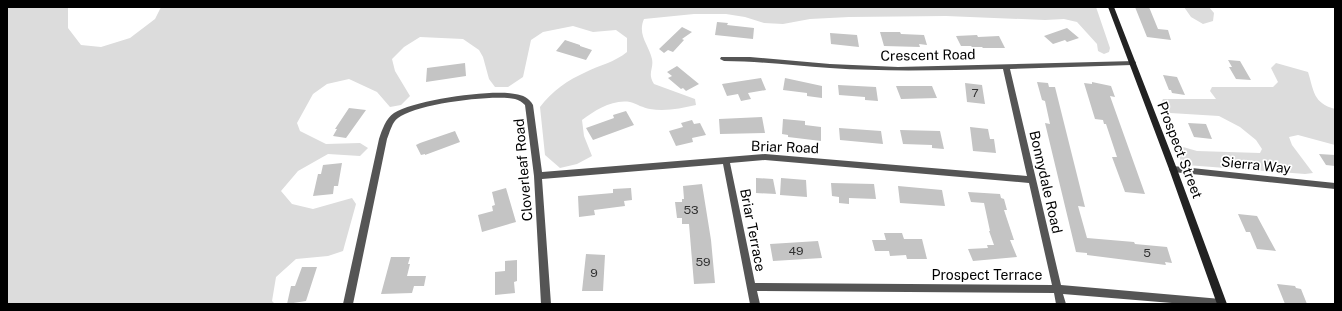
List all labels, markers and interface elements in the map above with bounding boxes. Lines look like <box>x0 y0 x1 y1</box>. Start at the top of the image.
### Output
street label: Crescent Road <box>880 46 976 64</box>
house number: 7 <box>971 86 979 100</box>
street label: Prospect Street <box>1154 99 1206 201</box>
street label: Cloverleaf Road <box>511 118 535 222</box>
street label: Bonnydale Road <box>1026 129 1066 235</box>
street label: Briar Road <box>751 138 819 156</box>
street label: Sierra Way <box>1220 153 1292 177</box>
street label: Briar Terrace <box>737 187 769 273</box>
house number: 53 <box>683 203 699 217</box>
house number: 49 <box>788 244 804 258</box>
house number: 5 <box>1143 246 1151 260</box>
house number: 59 <box>695 255 711 269</box>
house number: 9 <box>590 266 598 280</box>
street label: Prospect Terrace <box>932 267 1042 283</box>

